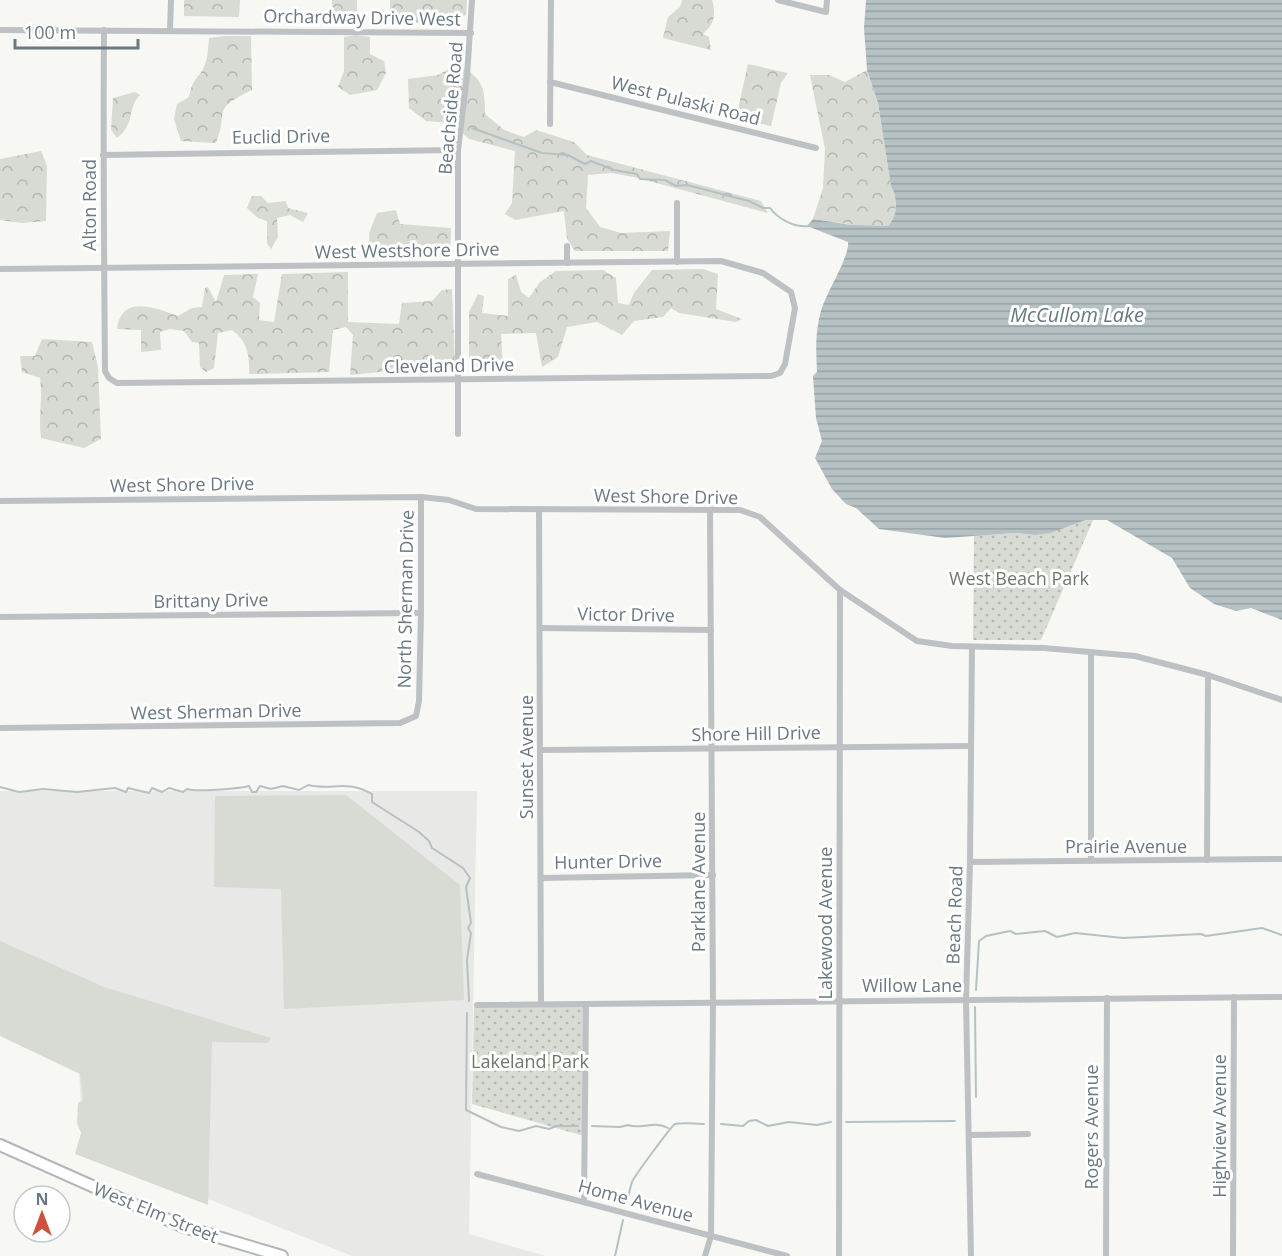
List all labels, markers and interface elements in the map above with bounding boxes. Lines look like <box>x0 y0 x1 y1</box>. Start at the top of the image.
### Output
street label: Orchardway Drive West <box>263 3 461 31</box>
scale bar <box>15 12 138 50</box>
text: 100 m <box>24 20 76 44</box>
street label: Beachside Road <box>432 41 468 175</box>
street label: West Pulaski Road <box>609 70 763 130</box>
street label: Euclid Drive <box>232 123 330 149</box>
street label: Alton Road <box>77 159 101 251</box>
street label: West Westshore Drive <box>314 236 500 264</box>
water label: McCullom Lake <box>1010 301 1144 328</box>
street label: Cleveland Drive <box>384 352 514 378</box>
street label: West Shore Drive <box>110 471 254 497</box>
street label: West Shore Drive <box>594 483 738 509</box>
street label: North Sherman Drive <box>391 509 419 689</box>
park label: West Beach Park <box>949 566 1090 590</box>
street label: Brittany Drive <box>153 587 269 613</box>
street label: Victor Drive <box>577 601 675 627</box>
street label: Sunset Avenue <box>514 695 538 819</box>
street label: West Sherman Drive <box>130 698 302 724</box>
street label: Shore Hill Drive <box>691 720 821 746</box>
street label: Parklane Avenue <box>686 812 710 952</box>
street label: Prairie Avenue <box>1065 834 1187 858</box>
street label: Lakewood Avenue <box>813 847 837 999</box>
street label: Hunter Drive <box>554 848 662 874</box>
street label: Beach Road <box>940 865 968 965</box>
street label: Willow Lane <box>862 973 962 997</box>
park label: Lakeland Park <box>471 1049 589 1073</box>
street label: Highview Avenue <box>1207 1054 1231 1198</box>
street label: Rogers Avenue <box>1079 1064 1103 1190</box>
street label: Home Avenue <box>576 1173 696 1227</box>
street label: West Elm Street <box>90 1176 222 1248</box>
north arrow <box>12 1184 72 1244</box>
text: N <box>35 1188 49 1210</box>

